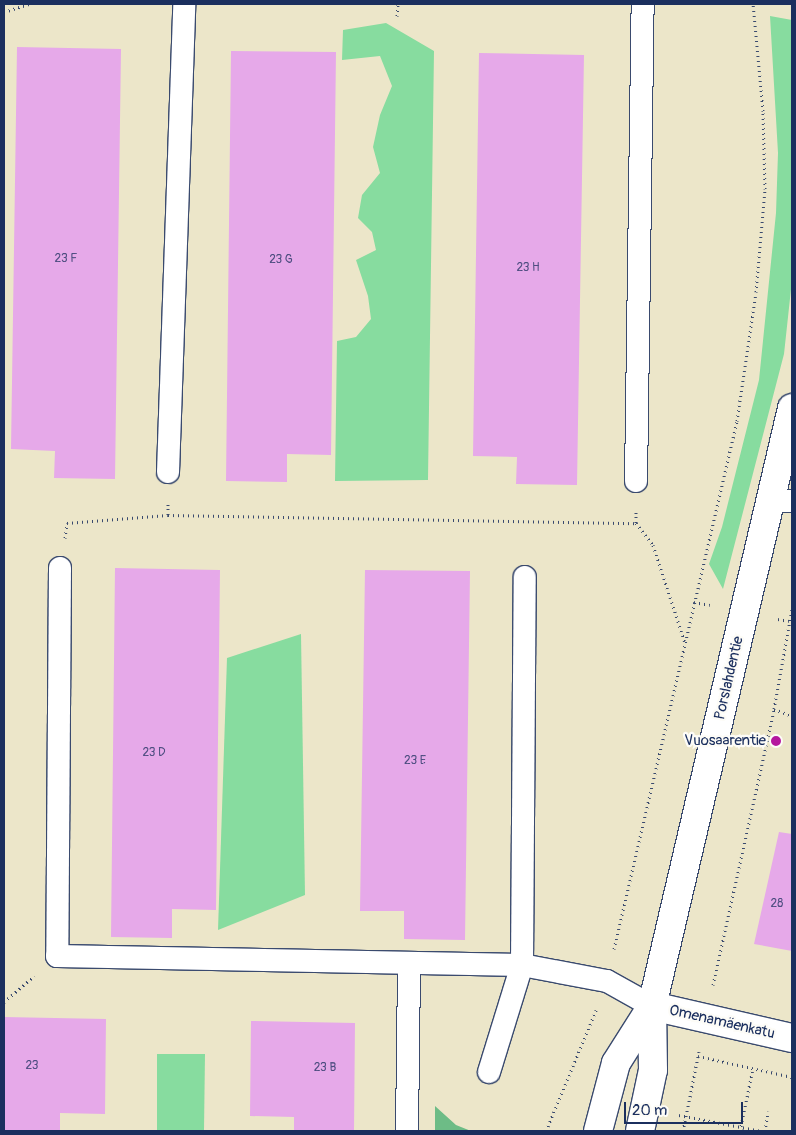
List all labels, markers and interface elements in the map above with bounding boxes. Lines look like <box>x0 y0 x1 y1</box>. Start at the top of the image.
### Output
house number: 23 F <box>55 252 77 266</box>
house number: 23 G <box>269 253 293 267</box>
house number: 23 H <box>516 261 540 275</box>
street label: Porslahdentie <box>711 635 747 721</box>
place label: Vuosaarentie <box>684 732 766 750</box>
marker: Vuosaarentie <box>770 735 782 747</box>
house number: 23 D <box>142 746 166 760</box>
house number: 23 E <box>404 754 426 768</box>
house number: 28 <box>771 897 783 911</box>
street label: Omenamäenkatu <box>667 1001 777 1043</box>
house number: 23 <box>25 1059 39 1073</box>
house number: 23 B <box>314 1061 336 1075</box>
scale bar <box>626 1092 745 1124</box>
text: 20 m <box>632 1101 667 1120</box>

